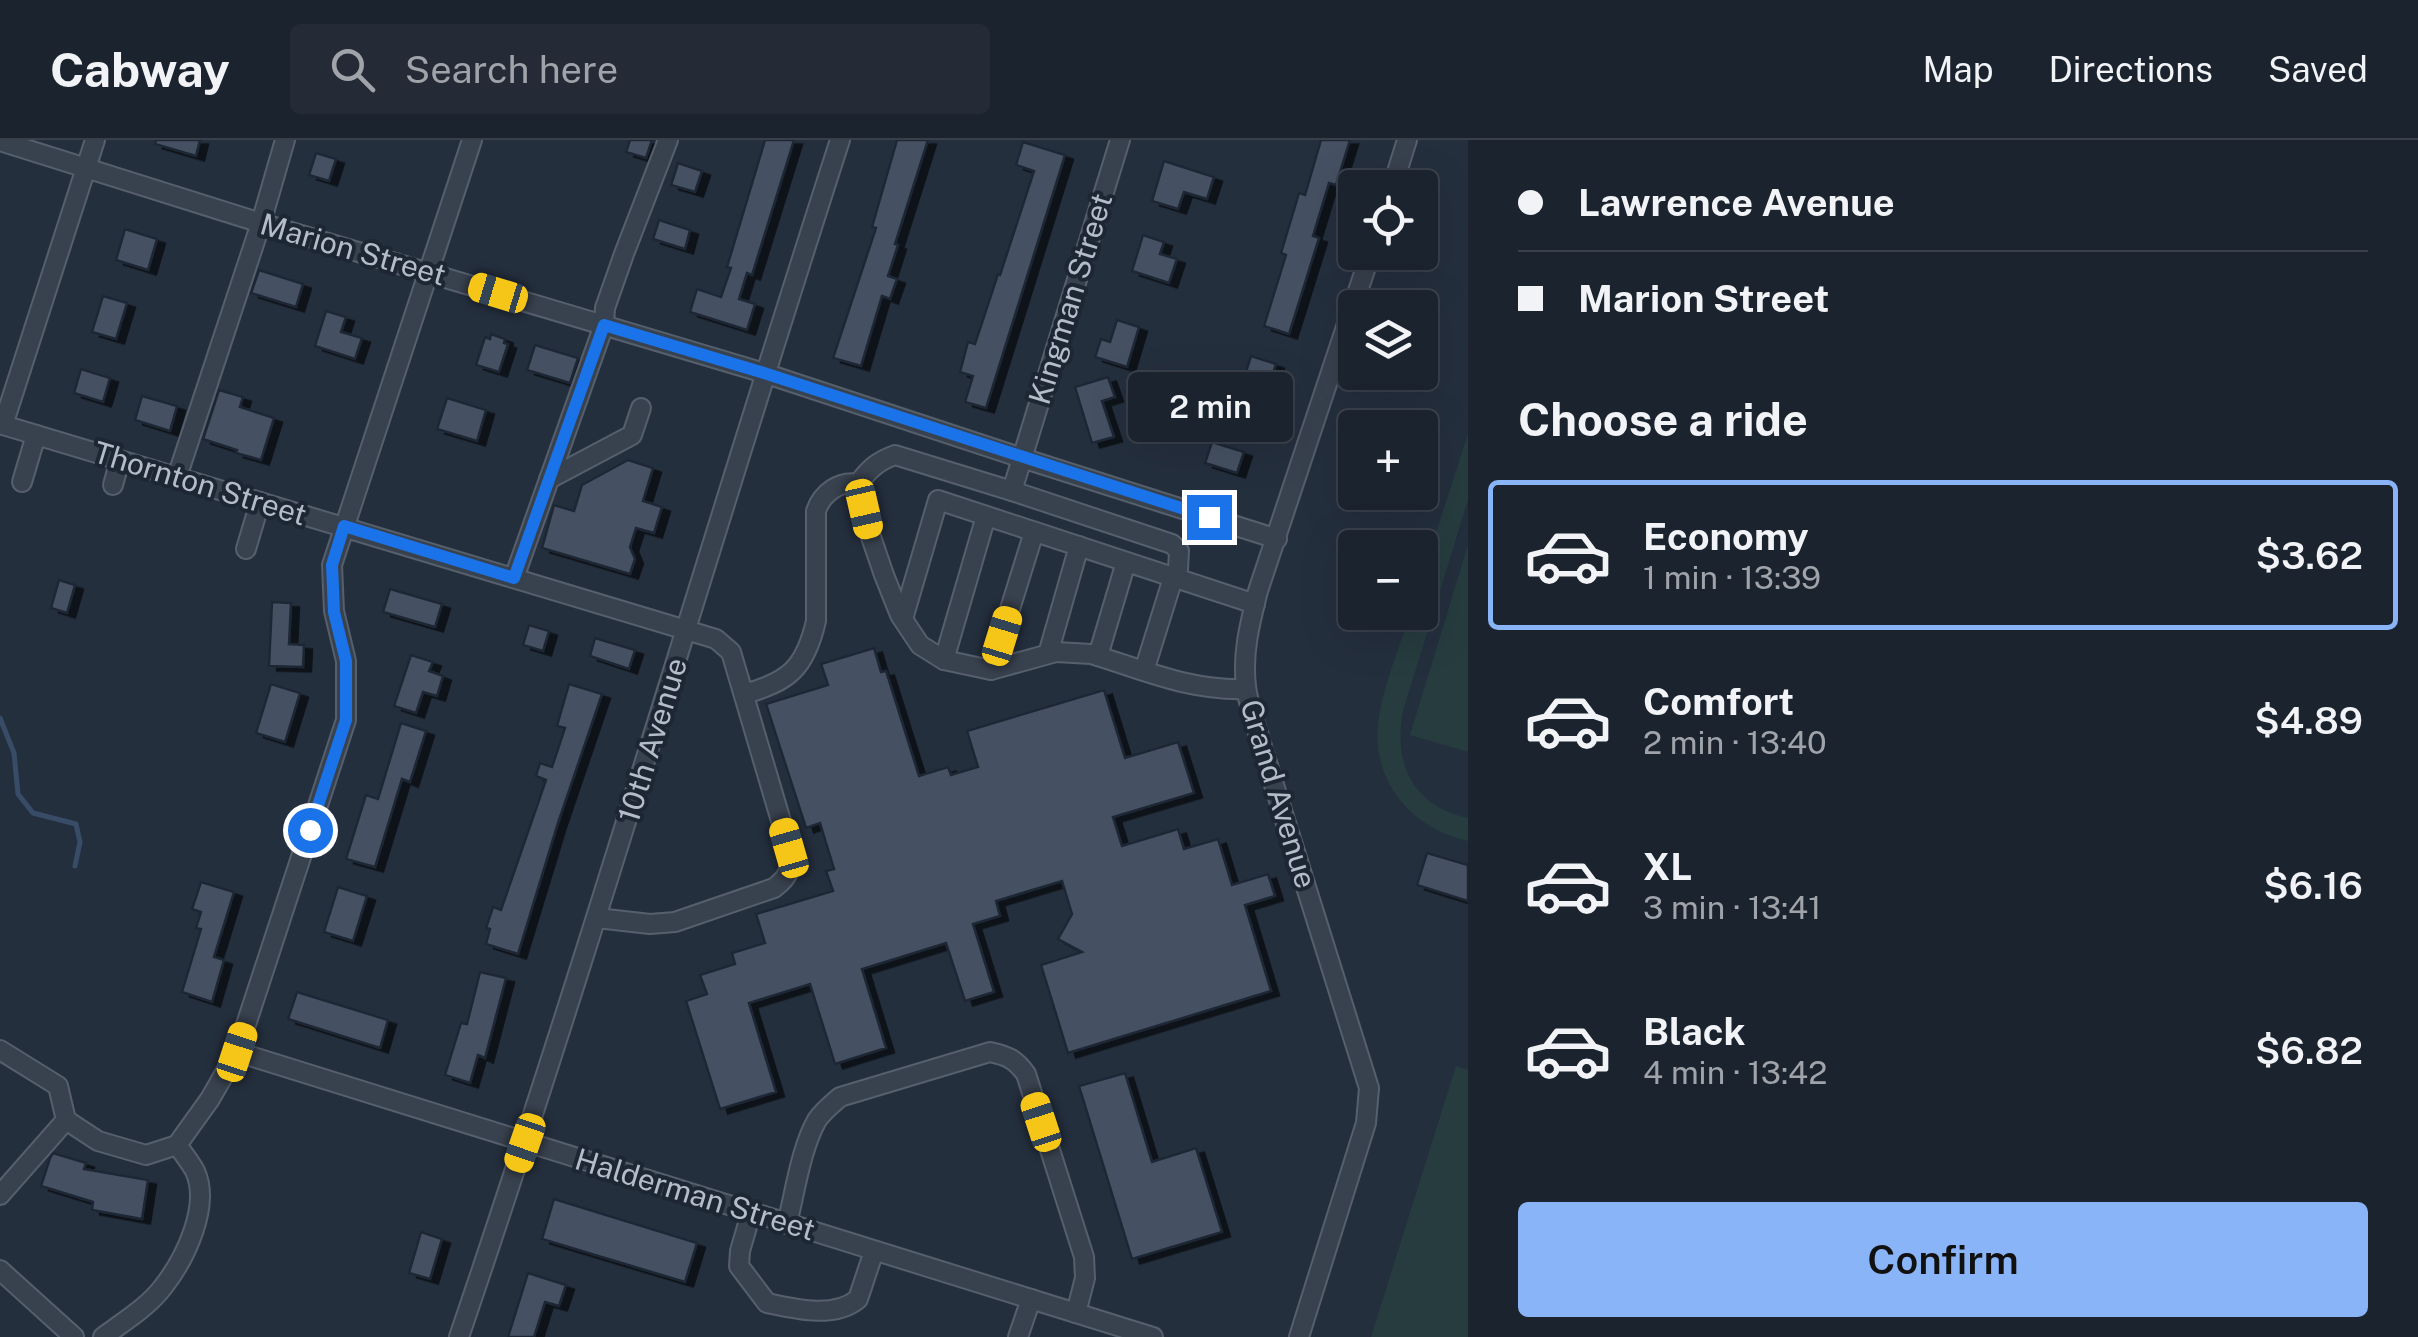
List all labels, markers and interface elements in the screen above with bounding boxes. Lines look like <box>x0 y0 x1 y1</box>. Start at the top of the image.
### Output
search box <box>290 24 990 114</box>
text: Cabway <box>50 41 230 98</box>
icon: search <box>325 42 380 97</box>
text: Search here <box>405 47 618 92</box>
text: Map <box>1922 49 1993 90</box>
text: Directions <box>2048 49 2213 90</box>
text: Saved <box>2268 49 2368 90</box>
map controls <box>1338 170 1438 630</box>
button: locate <box>1338 170 1438 270</box>
text: Lawrence Avenue <box>1578 180 1895 225</box>
street label: Kingman Street <box>1021 189 1119 409</box>
street label: Marion Street <box>256 205 450 293</box>
car <box>465 270 531 316</box>
text: Marion Street <box>1578 276 1829 321</box>
button: layers <box>1338 290 1438 390</box>
callout: 2 min <box>1126 372 1292 442</box>
text: 2 min <box>1169 388 1252 425</box>
text: Choose a ride <box>1518 393 1808 446</box>
button: + <box>1338 410 1438 510</box>
street label: Thornton Street <box>89 434 311 533</box>
car <box>843 476 885 542</box>
route end <box>1187 495 1232 540</box>
icon: car <box>1523 510 1613 600</box>
text: Economy <box>1643 514 1809 559</box>
button: − <box>1338 530 1438 630</box>
text: $3.62 <box>2255 533 2363 578</box>
text: 1 min · 13:39 <box>1643 559 1821 596</box>
car <box>979 603 1025 669</box>
street label: 10th Avenue <box>610 653 694 826</box>
icon: car <box>1523 675 1613 765</box>
text: Comfort <box>1643 679 1794 724</box>
street label: Grand Avenue <box>1233 695 1325 892</box>
text: $4.89 <box>2254 698 2363 743</box>
text: 2 min · 13:40 <box>1643 724 1827 761</box>
route start <box>288 808 333 853</box>
car <box>766 815 812 881</box>
icon: car <box>1523 840 1613 930</box>
text: XL <box>1643 844 1692 889</box>
text: $6.16 <box>2263 863 2363 908</box>
text: 3 min · 13:41 <box>1643 889 1821 926</box>
icon: car <box>1523 1005 1613 1095</box>
text: Black <box>1643 1009 1746 1054</box>
car <box>213 1019 261 1085</box>
text: $6.82 <box>2255 1028 2363 1073</box>
text: 4 min · 13:42 <box>1643 1054 1827 1091</box>
car <box>1017 1089 1065 1155</box>
car <box>501 1110 549 1176</box>
street label: Halderman Street <box>571 1140 820 1248</box>
button: Confirm <box>1518 1202 2368 1317</box>

